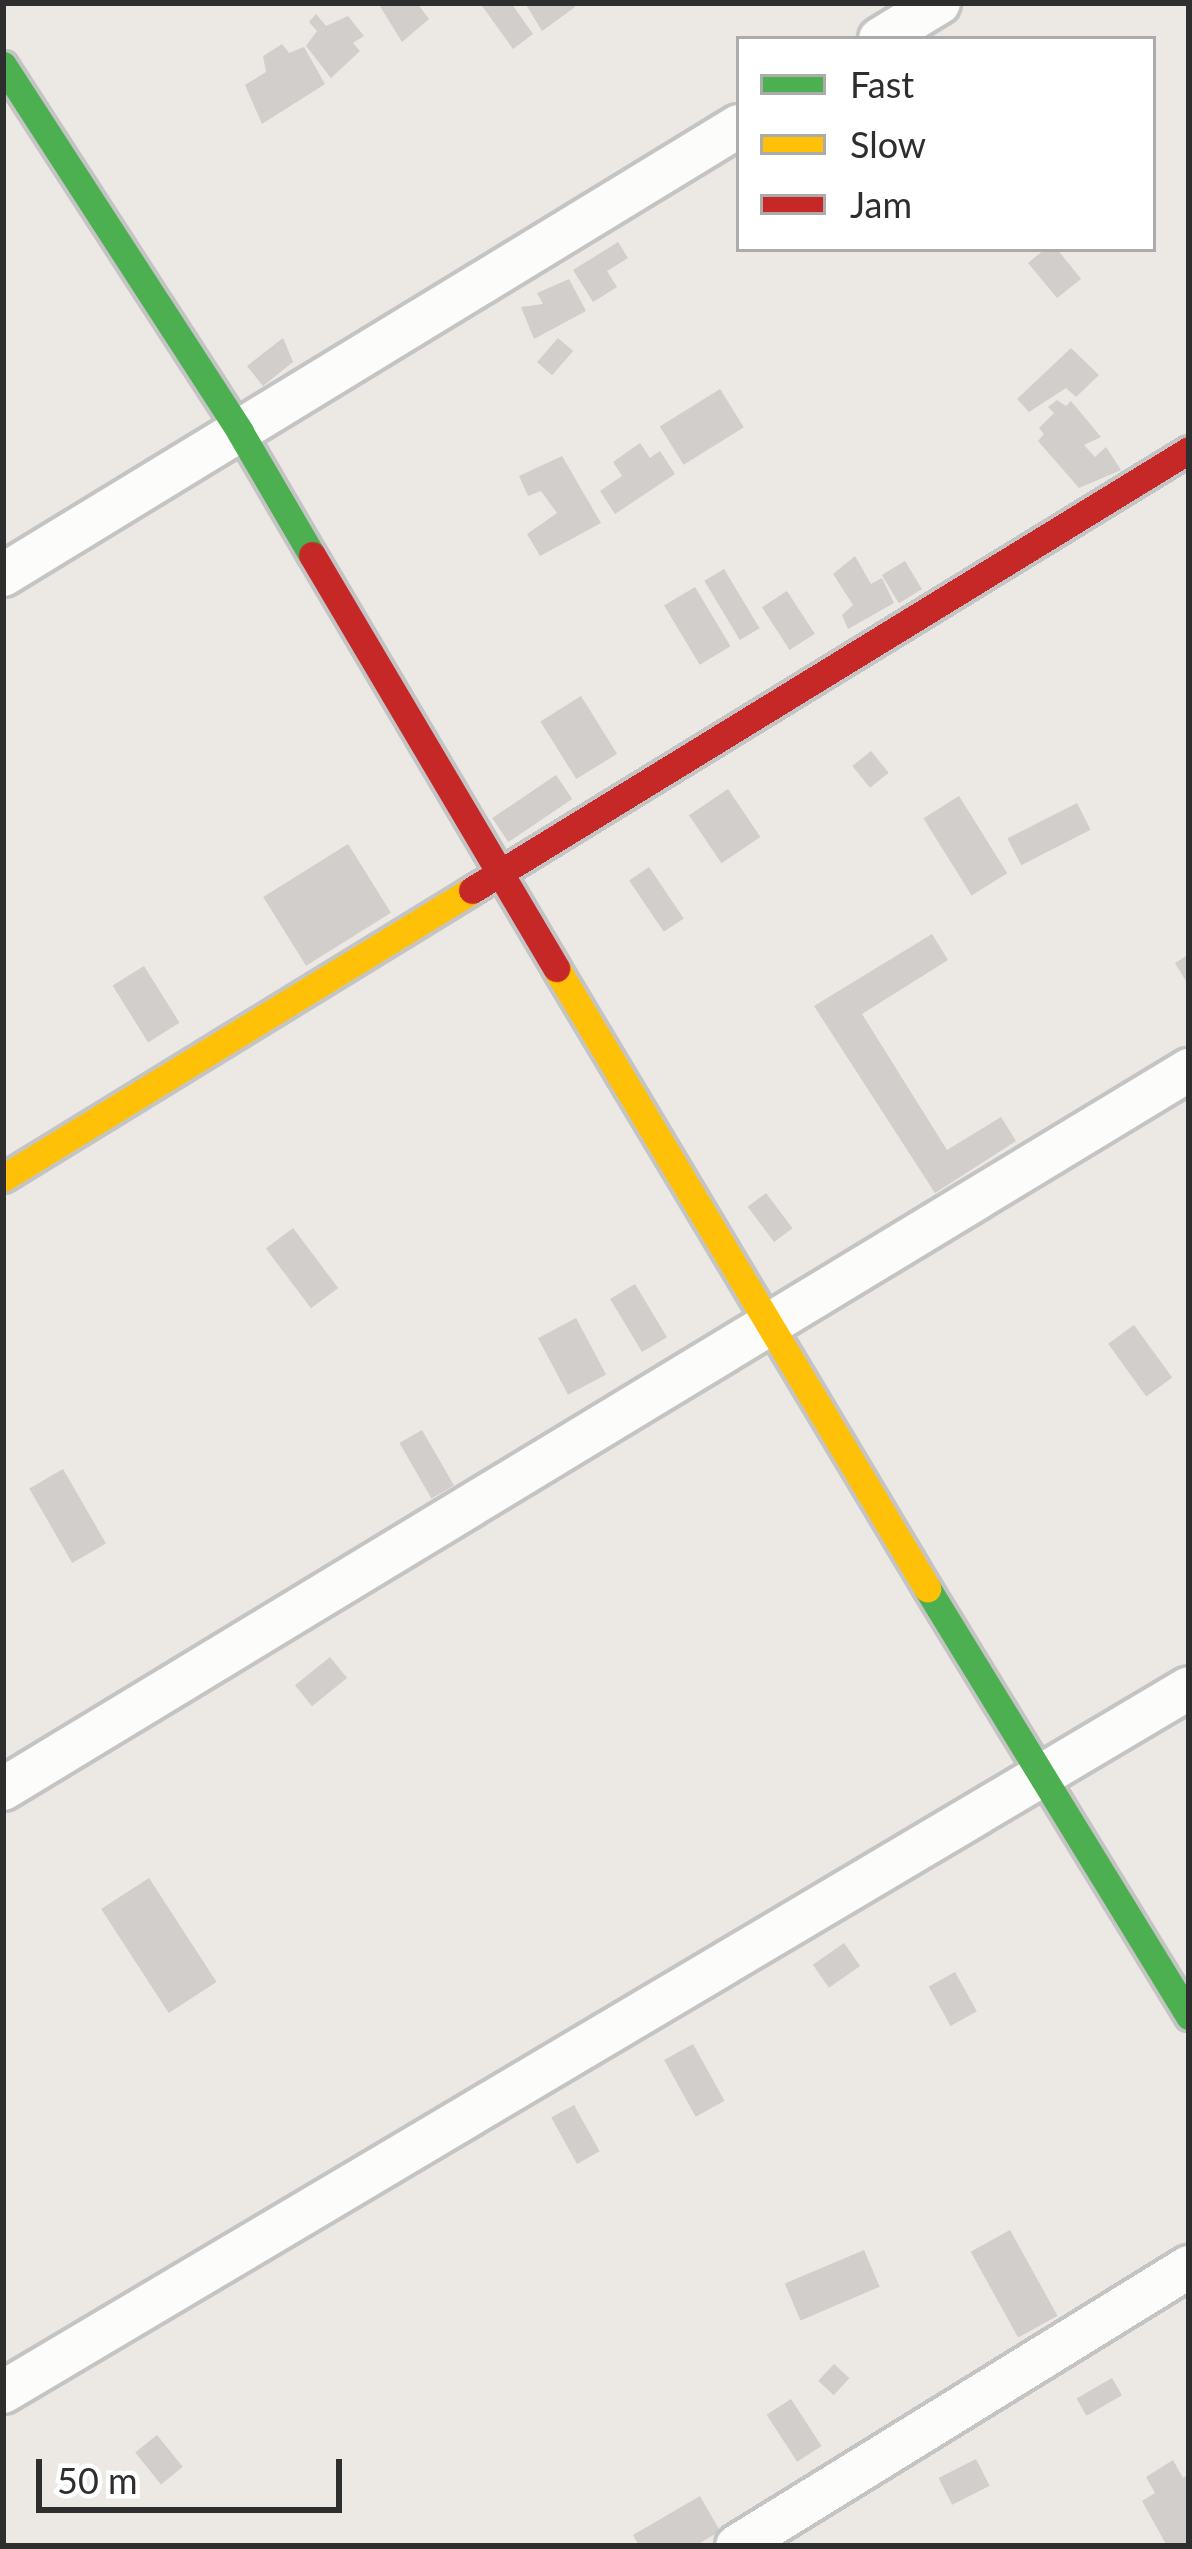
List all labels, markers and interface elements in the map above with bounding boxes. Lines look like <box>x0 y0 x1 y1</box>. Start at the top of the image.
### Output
legend <box>736 36 1156 252</box>
text: Fast <box>850 62 914 106</box>
text: Slow <box>850 122 926 166</box>
text: Jam <box>850 182 912 226</box>
scale bar <box>42 2435 348 2509</box>
text: 50 m <box>57 2458 138 2502</box>

